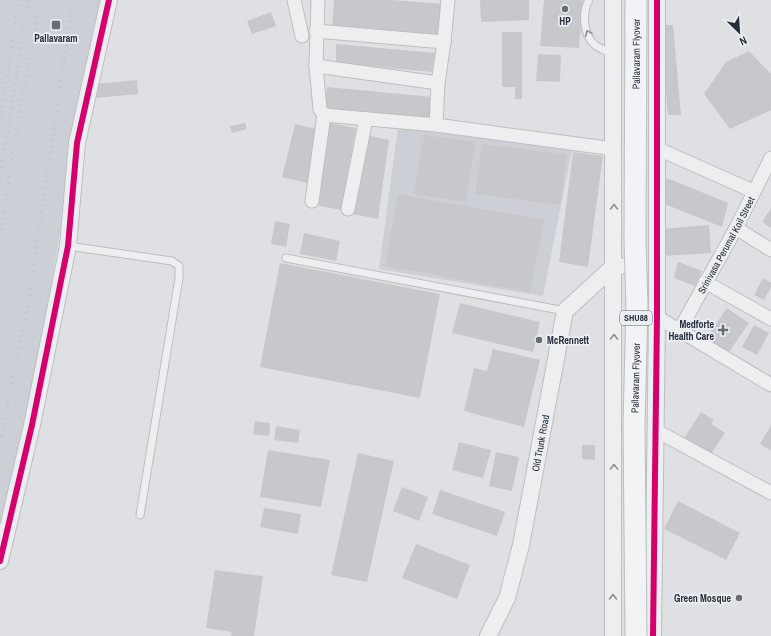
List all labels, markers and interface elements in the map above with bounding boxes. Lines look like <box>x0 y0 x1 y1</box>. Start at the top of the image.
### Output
marker: HP <box>560 4 570 14</box>
north arrow <box>719 12 759 52</box>
place label: HP <box>559 15 571 28</box>
marker: Pallavaram <box>50 19 62 31</box>
street label: Pallavaram Flyover <box>630 19 643 89</box>
one-way arrow <box>585 30 593 37</box>
place label: Pallavaram <box>34 32 78 45</box>
text: N <box>737 33 749 49</box>
street label: Srinivasa Perumal Koil Street <box>695 194 758 296</box>
one-way arrow <box>610 204 618 210</box>
road number: SHU88 <box>620 311 652 325</box>
place label: Medforte Health Care <box>668 318 714 343</box>
marker: Medforte Health Care <box>717 324 729 336</box>
place label: McRennett <box>547 334 589 347</box>
one-way arrow <box>610 334 618 340</box>
marker: McRennett <box>534 335 544 345</box>
street label: Pallavaram Flyover <box>628 342 643 413</box>
street label: Old Trunk Road <box>529 414 552 473</box>
one-way arrow <box>610 464 618 470</box>
place label: Green Mosque <box>674 592 731 605</box>
marker: Green Mosque <box>734 593 744 603</box>
one-way arrow <box>609 594 617 600</box>

